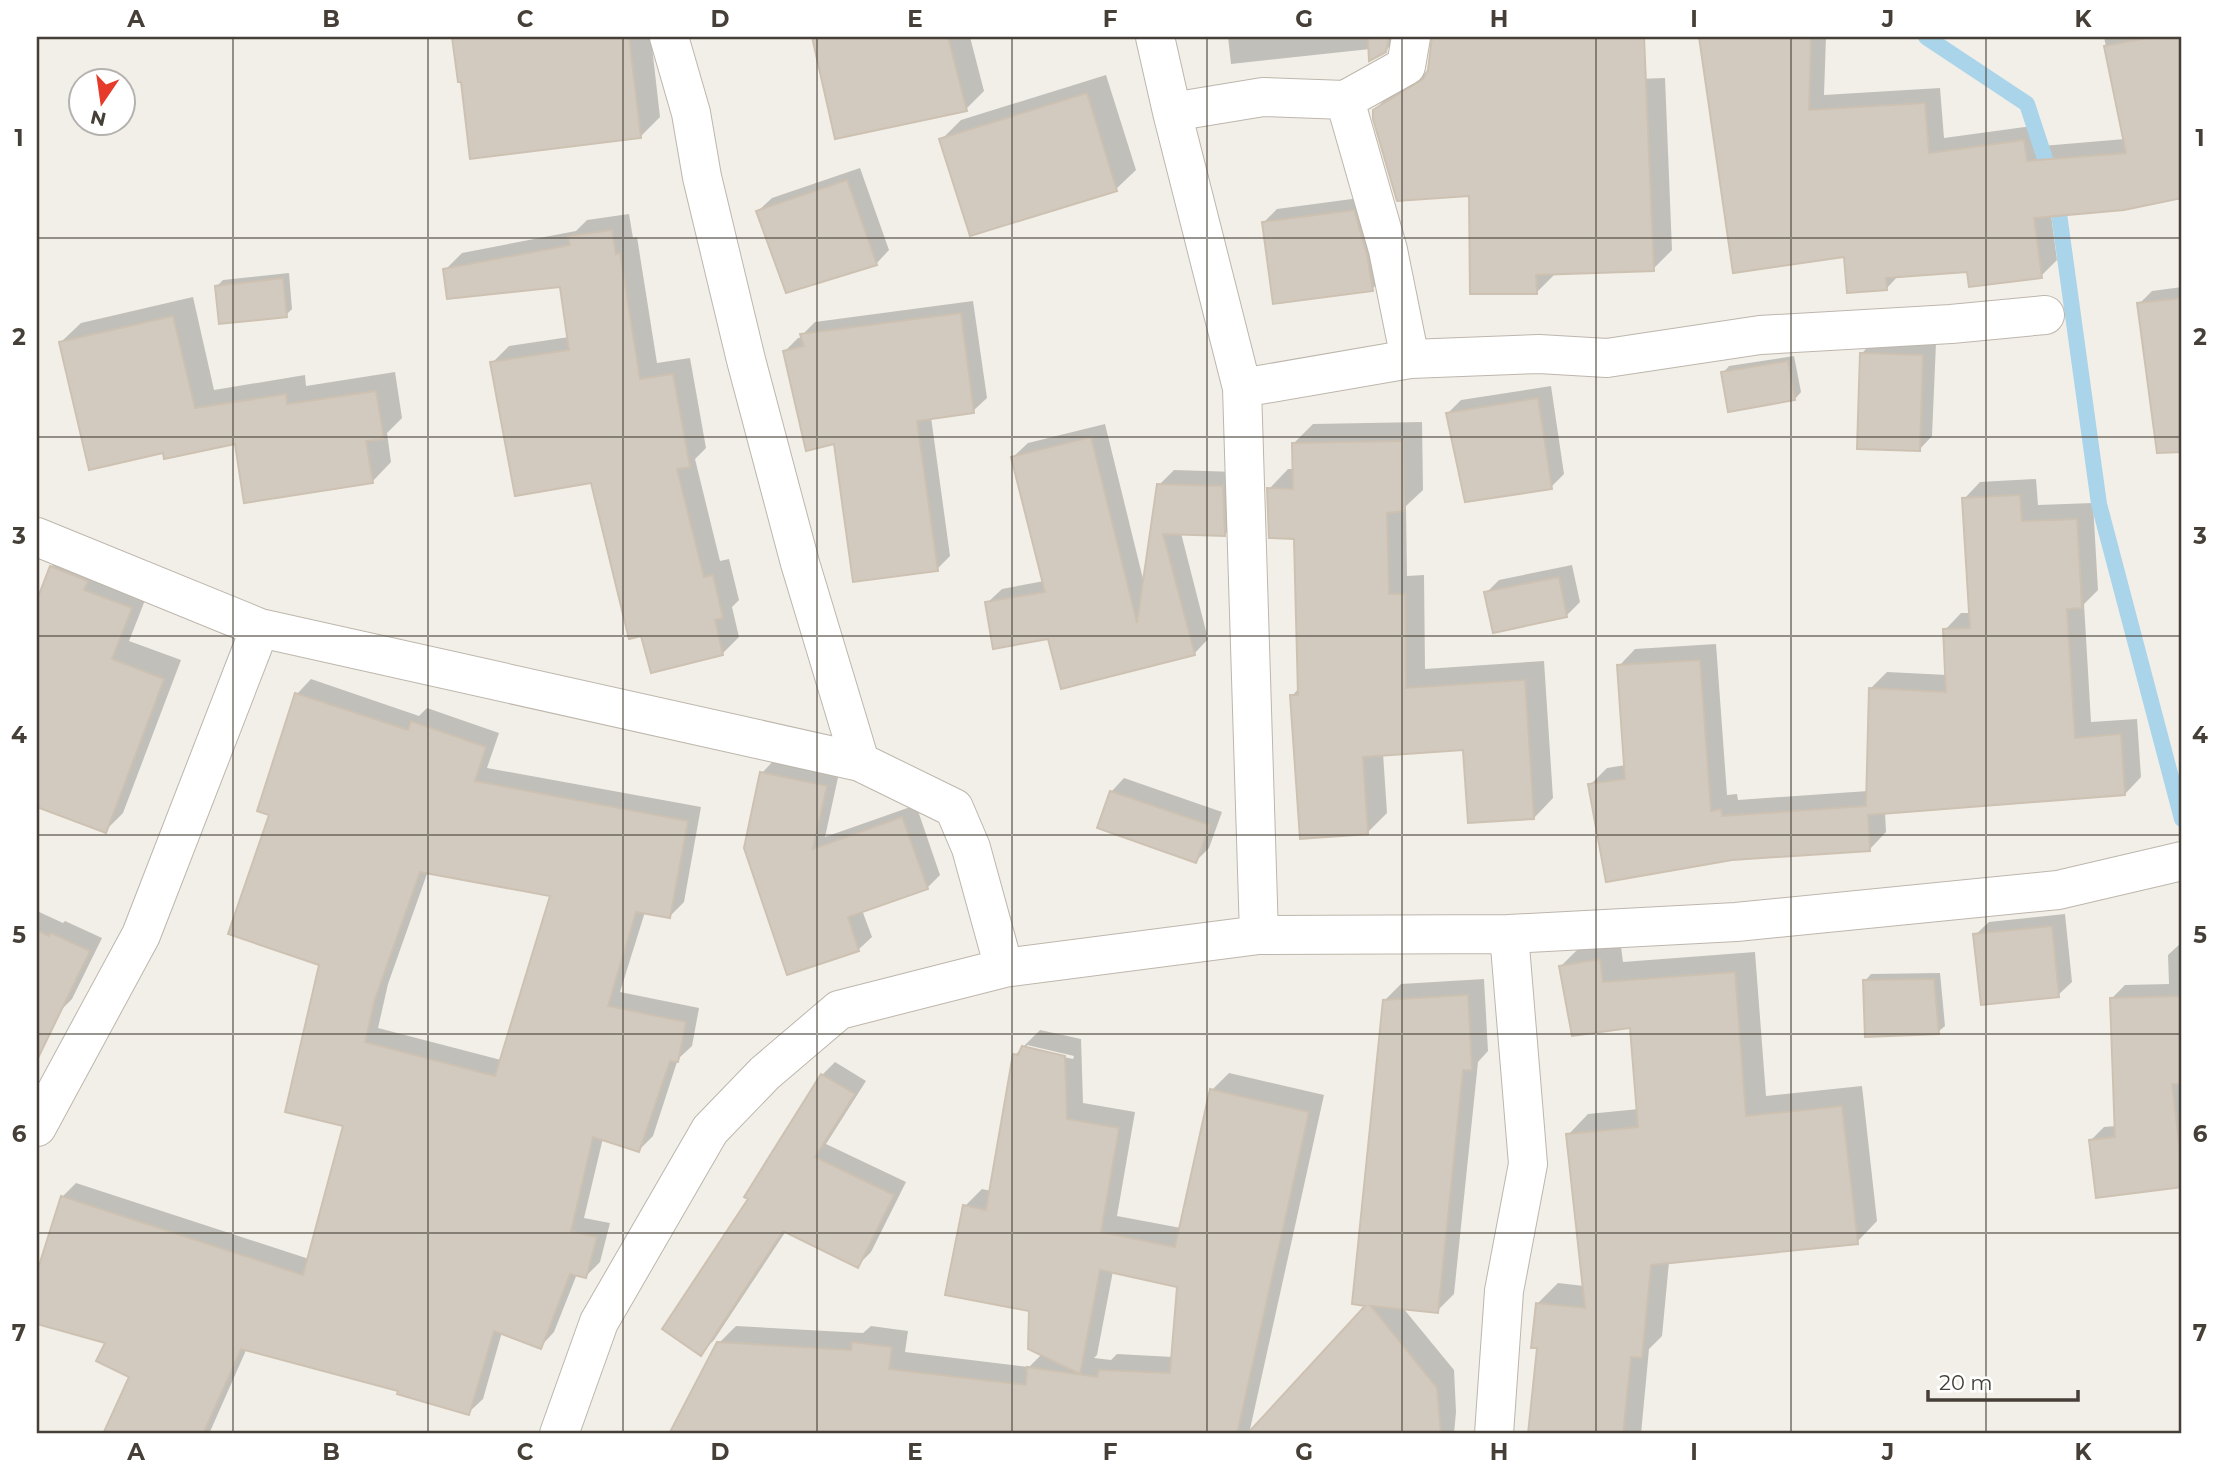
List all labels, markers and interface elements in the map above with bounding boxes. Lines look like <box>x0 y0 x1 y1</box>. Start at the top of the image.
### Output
text: A <box>126 5 145 33</box>
text: B <box>322 5 340 33</box>
text: C <box>517 5 534 33</box>
text: D <box>711 5 730 33</box>
text: E <box>907 5 923 33</box>
text: F <box>1103 5 1118 33</box>
text: G <box>1295 5 1313 33</box>
text: H <box>1490 5 1508 33</box>
text: I <box>1690 5 1698 33</box>
text: J <box>1881 5 1894 33</box>
text: K <box>2074 5 2092 33</box>
north arrow <box>66 66 136 136</box>
text: N <box>88 105 108 131</box>
text: 1 <box>14 124 24 152</box>
text: 1 <box>2195 124 2205 152</box>
text: 2 <box>12 323 26 351</box>
text: 2 <box>2193 323 2207 351</box>
text: 3 <box>11 522 26 550</box>
text: 3 <box>2192 522 2207 550</box>
text: 4 <box>11 721 27 749</box>
text: 4 <box>2192 721 2208 749</box>
text: 5 <box>12 921 26 949</box>
text: 5 <box>2193 921 2207 949</box>
text: 6 <box>12 1120 27 1148</box>
text: 6 <box>2193 1120 2208 1148</box>
text: 7 <box>12 1319 26 1347</box>
text: 7 <box>2193 1319 2207 1347</box>
scale bar <box>1928 1359 2079 1403</box>
text: 20 m <box>1939 1370 1993 1395</box>
text: A <box>126 1438 145 1466</box>
text: B <box>322 1438 340 1466</box>
text: C <box>517 1438 534 1466</box>
text: D <box>711 1438 730 1466</box>
text: E <box>907 1438 923 1466</box>
text: F <box>1103 1438 1118 1466</box>
text: G <box>1295 1438 1313 1466</box>
text: H <box>1490 1438 1508 1466</box>
text: I <box>1690 1438 1698 1466</box>
text: J <box>1881 1438 1894 1466</box>
text: K <box>2074 1438 2092 1466</box>

